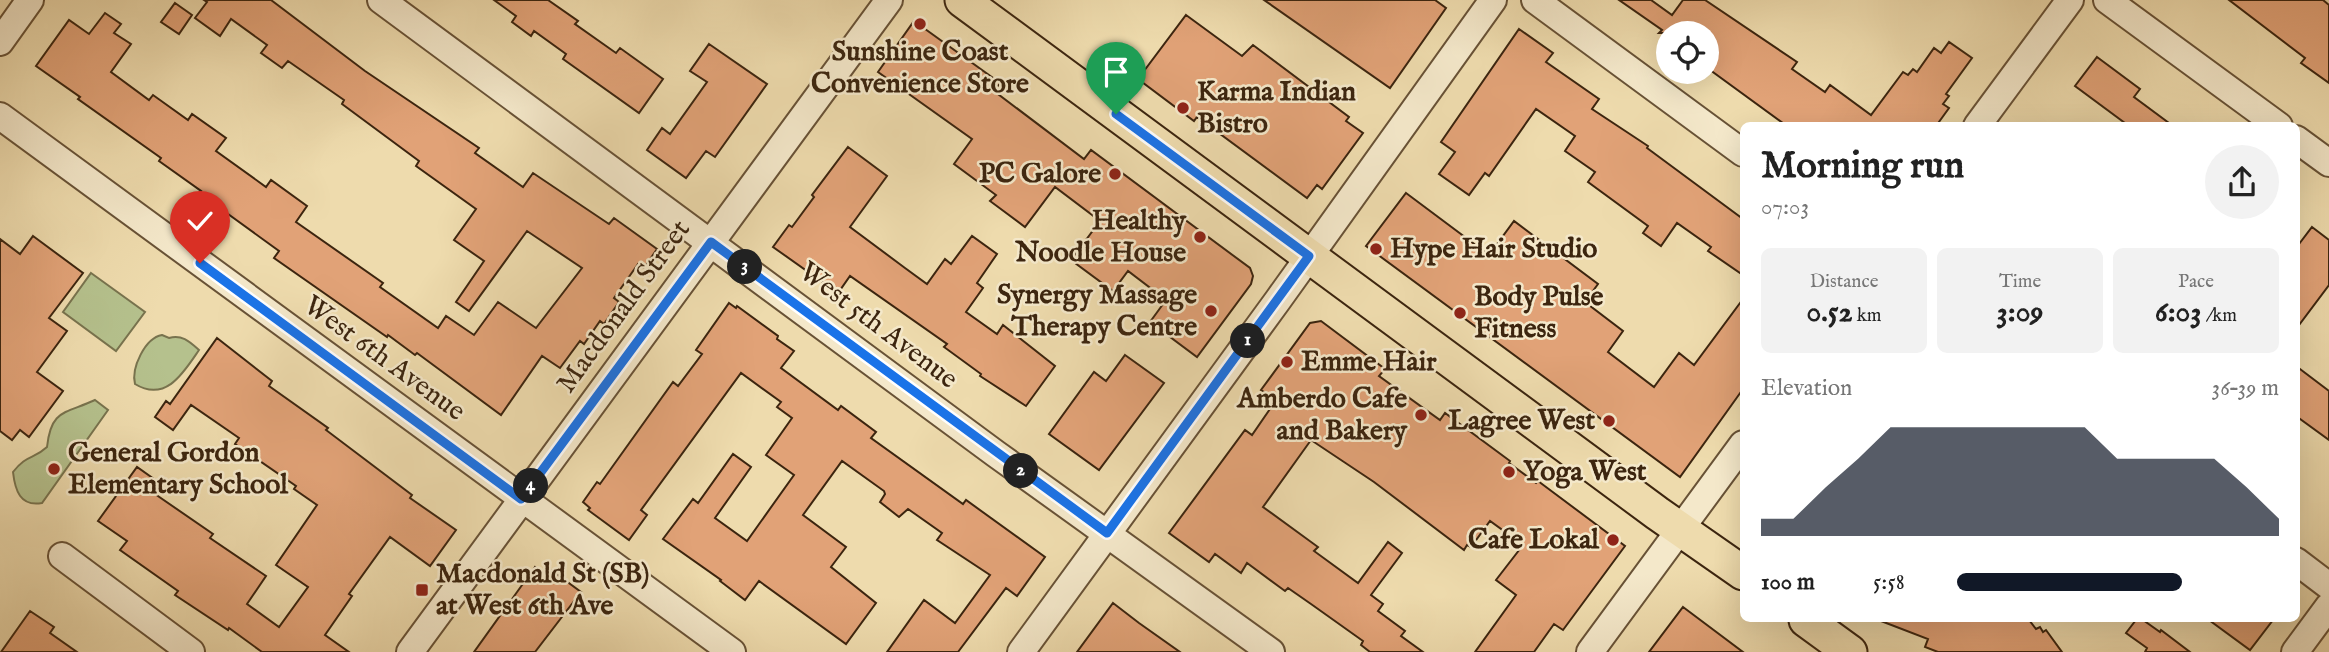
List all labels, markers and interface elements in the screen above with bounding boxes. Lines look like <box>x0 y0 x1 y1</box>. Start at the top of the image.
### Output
marker: Sunshine Coast Convenience Store <box>912 16 928 32</box>
map controls <box>1656 21 1719 84</box>
button: locate <box>1656 21 1719 84</box>
place label: Sunshine Coast Convenience Store <box>811 35 1029 102</box>
pin <box>1086 42 1146 114</box>
icon: arrive <box>1097 53 1135 91</box>
place label: Karma Indian Bistro <box>1197 75 1356 142</box>
marker: Karma Indian Bistro <box>1175 100 1191 116</box>
text: Morning run <box>1761 143 1964 191</box>
button: share <box>2205 145 2279 219</box>
place label: PC Galore <box>979 157 1101 192</box>
marker: PC Galore <box>1107 166 1123 182</box>
pin <box>170 191 230 263</box>
text: 07:03 <box>1761 193 1809 222</box>
icon: check <box>181 202 219 240</box>
place label: Healthy Noodle House <box>1014 204 1187 271</box>
street label: Macdonald Street <box>549 213 699 400</box>
marker: Healthy Noodle House <box>1192 229 1208 245</box>
place label: Hype Hair Studio <box>1390 232 1597 267</box>
marker: Hype Hair Studio <box>1368 241 1384 257</box>
pin: 3 <box>728 250 762 284</box>
text: 3 <box>741 254 748 278</box>
street label: West 5th Avenue <box>792 255 965 397</box>
text: Distance <box>1810 270 1878 294</box>
text: Time <box>1999 270 2041 294</box>
text: Pace <box>2178 270 2214 294</box>
place label: Synergy Massage Therapy Centre <box>997 278 1197 345</box>
place label: Body Pulse Fitness <box>1474 280 1604 347</box>
street label: West 6th Avenue <box>296 288 472 430</box>
text: 0.52 <box>1806 294 1853 332</box>
text: 3:09 <box>1997 294 2043 332</box>
text: 6:03 <box>2155 294 2202 332</box>
marker: Synergy Massage Therapy Centre <box>1203 303 1219 319</box>
text: km <box>1853 304 1882 328</box>
text: /km <box>2202 304 2237 328</box>
marker: Body Pulse Fitness <box>1452 305 1468 321</box>
pin: 1 <box>1230 324 1266 358</box>
text: 1 <box>1244 328 1251 352</box>
place label: Emme Hair <box>1301 345 1437 380</box>
marker: Emme Hair <box>1279 354 1295 370</box>
text: Elevation <box>1761 374 1852 403</box>
text: 36–39 m <box>2212 374 2279 403</box>
place label: Amberdo Cafe and Bakery <box>1236 382 1408 449</box>
place label: Lagree West <box>1448 404 1595 439</box>
marker: Amberdo Cafe and Bakery <box>1413 407 1429 423</box>
marker: Lagree West <box>1601 413 1617 429</box>
place label: General Gordon Elementary School <box>68 436 289 503</box>
pin: 2 <box>1004 454 1038 489</box>
place label: Yoga West <box>1523 455 1647 490</box>
text: 2 <box>1016 458 1025 482</box>
marker: General Gordon Elementary School <box>46 461 62 477</box>
marker: Yoga West <box>1501 464 1517 480</box>
pin: 4 <box>514 468 548 504</box>
text: 4 <box>526 473 535 497</box>
place label: Cafe Lokal <box>1468 523 1600 558</box>
marker: Cafe Lokal <box>1605 532 1621 548</box>
place label: Macdonald St (SB) at West 6th Ave <box>436 557 649 624</box>
text: 100 m <box>1761 568 1815 597</box>
text: 5:58 <box>1873 568 1905 597</box>
marker: Macdonald St (SB) at West 6th Ave <box>414 582 430 598</box>

